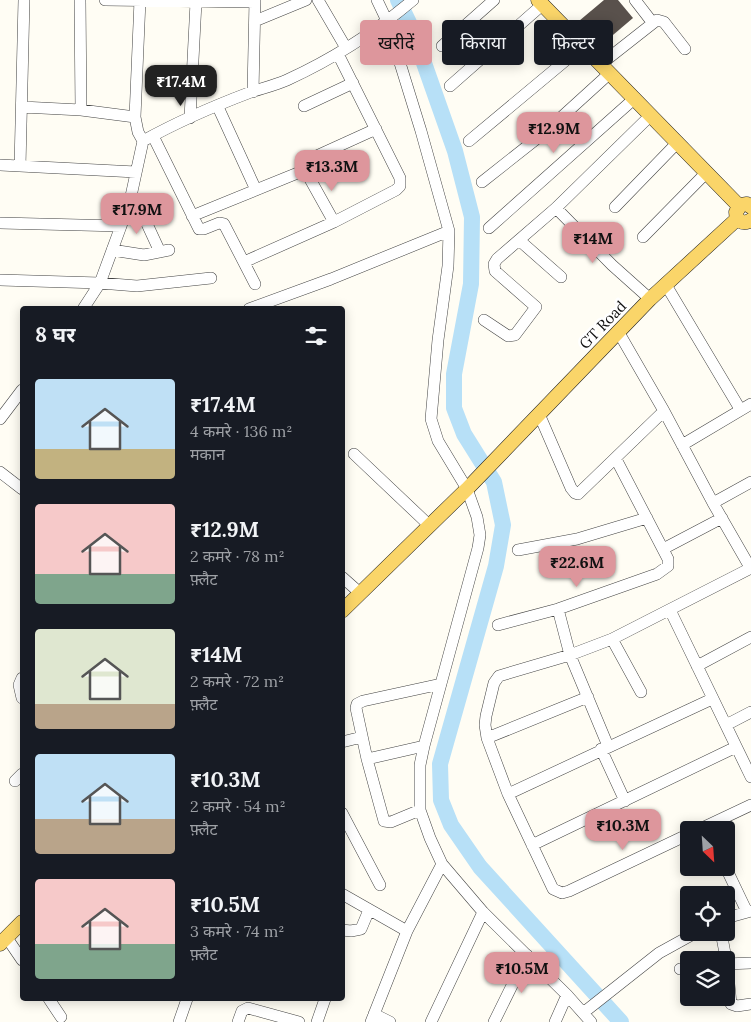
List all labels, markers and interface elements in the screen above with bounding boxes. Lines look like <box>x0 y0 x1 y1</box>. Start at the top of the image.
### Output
chip: खरीदें <box>360 20 432 65</box>
chip: किराया <box>442 20 524 65</box>
chip: फ़िल्टर <box>534 20 613 65</box>
pin: ₹17.4M <box>140 64 222 107</box>
text: ₹17.4M <box>156 71 206 91</box>
pin: ₹12.9M <box>513 112 595 154</box>
text: ₹12.9M <box>528 118 580 138</box>
pin: ₹13.3M <box>291 150 373 192</box>
text: ₹13.3M <box>306 156 358 176</box>
pin: ₹17.9M <box>96 192 178 235</box>
text: ₹17.9M <box>112 199 162 219</box>
pin: ₹14M <box>563 222 623 264</box>
text: ₹14M <box>573 228 613 248</box>
street label: GT Road <box>575 297 630 353</box>
text: 8 घर <box>35 321 75 348</box>
icon: filters <box>302 322 330 350</box>
text: ₹17.4M <box>190 391 256 418</box>
icon: home <box>75 399 135 459</box>
text: 4 कमरे · 136 m² <box>190 421 292 441</box>
text: मकान <box>190 444 225 464</box>
text: ₹12.9M <box>190 516 259 543</box>
icon: home <box>75 524 135 584</box>
text: 2 कमरे · 78 m² <box>190 546 285 566</box>
pin: ₹22.6M <box>536 546 618 588</box>
text: ₹22.6M <box>550 552 604 572</box>
text: फ़्लैट <box>190 569 218 589</box>
text: ₹14M <box>190 641 242 668</box>
icon: home <box>75 649 135 709</box>
text: 2 कमरे · 72 m² <box>190 671 284 691</box>
text: फ़्लैट <box>190 694 218 714</box>
text: ₹10.3M <box>190 766 261 793</box>
icon: home <box>75 774 135 834</box>
text: 2 कमरे · 54 m² <box>190 796 286 816</box>
pin: ₹10.3M <box>582 808 664 851</box>
text: ₹10.3M <box>596 815 650 835</box>
text: फ़्लैट <box>190 819 218 839</box>
north arrow <box>680 821 735 876</box>
map controls <box>680 821 735 1006</box>
button: locate <box>680 886 735 941</box>
text: ₹10.5M <box>190 891 260 918</box>
icon: home <box>75 899 135 959</box>
text: 3 कमरे · 74 m² <box>190 921 284 941</box>
text: फ़्लैट <box>190 944 218 964</box>
button: layers <box>680 951 735 1006</box>
pin: ₹10.5M <box>481 952 563 994</box>
text: ₹10.5M <box>495 958 549 978</box>

